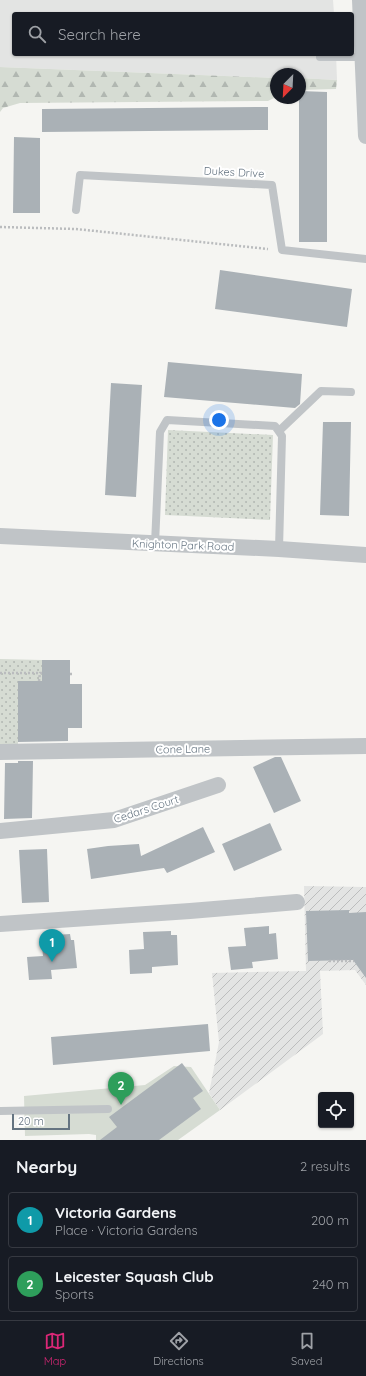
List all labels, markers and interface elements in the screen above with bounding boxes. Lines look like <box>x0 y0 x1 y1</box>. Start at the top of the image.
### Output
search box <box>12 12 354 56</box>
icon: search <box>26 23 48 45</box>
text: Search here <box>58 25 141 44</box>
north arrow <box>270 68 306 104</box>
street label: Dukes Drive <box>203 163 265 181</box>
your location <box>209 410 229 430</box>
street label: Knighton Park Road <box>132 536 234 554</box>
street label: Cone Lane <box>156 742 210 756</box>
street label: Cedars Court <box>112 792 180 826</box>
pin: 1 <box>39 929 65 962</box>
pin: 2 <box>108 1072 134 1105</box>
map controls <box>318 1092 354 1128</box>
button: locate <box>318 1092 354 1128</box>
scale bar <box>12 1112 70 1131</box>
text: 20 m <box>18 1114 44 1128</box>
text: Nearby <box>16 1156 77 1177</box>
text: 2 results <box>300 1158 350 1174</box>
text: Victoria Gardens <box>55 1203 176 1222</box>
text: 1 <box>27 1212 33 1228</box>
text: 200 m <box>311 1212 349 1228</box>
text: Place · Victoria Gardens <box>55 1222 198 1238</box>
text: Leicester Squash Club <box>55 1267 214 1286</box>
text: 2 <box>26 1276 34 1292</box>
text: 240 m <box>312 1276 349 1292</box>
text: Sports <box>55 1286 94 1302</box>
tab: Map <box>44 1330 66 1368</box>
tab: Directions <box>153 1330 204 1368</box>
tab: Saved <box>291 1330 322 1368</box>

